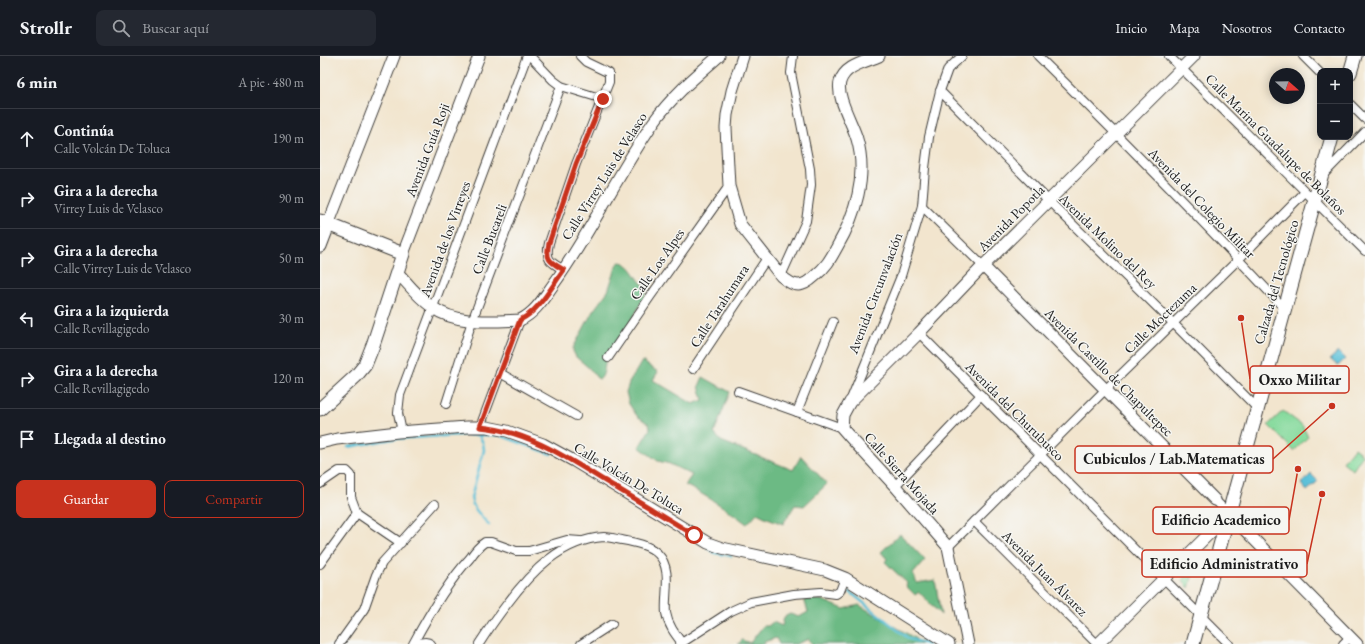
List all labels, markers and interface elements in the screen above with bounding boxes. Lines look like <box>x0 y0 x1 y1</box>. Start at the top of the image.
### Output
search box <box>96 10 376 46</box>
text: Strollr <box>20 15 72 40</box>
icon: search <box>110 17 132 39</box>
text: Buscar aquí <box>142 18 209 37</box>
text: Inicio <box>1116 19 1147 37</box>
text: Mapa <box>1169 19 1200 37</box>
text: Nosotros <box>1222 19 1272 37</box>
text: Contacto <box>1294 19 1345 37</box>
north arrow <box>1269 68 1305 104</box>
map controls <box>1317 68 1353 140</box>
button: + <box>1317 68 1353 104</box>
street label: Calle Marina Guadalupe de Bolaños <box>1202 70 1351 219</box>
text: 6 min <box>16 71 57 93</box>
text: A pie · 480 m <box>238 74 304 91</box>
route end <box>594 90 612 108</box>
street label: Avenida Guía Roji <box>400 100 453 200</box>
button: − <box>1317 104 1353 140</box>
street label: Calle Virrey Luis de Velasco <box>557 109 651 243</box>
text: Continúa <box>54 121 114 140</box>
icon: ahead <box>16 128 38 150</box>
text: 190 m <box>273 130 304 147</box>
text: Calle Volcán De Toluca <box>54 140 170 157</box>
street label: Avenida del Colegio Militar <box>1144 143 1260 262</box>
street label: Avenida de los Virreyes <box>415 178 475 301</box>
street label: Avenida Popotla <box>973 180 1049 256</box>
text: Gira a la derecha <box>54 181 158 200</box>
icon: right <box>16 188 38 210</box>
street label: Avenida Molino del Rey <box>1054 189 1161 293</box>
text: 90 m <box>279 190 304 207</box>
text: Virrey Luis de Velasco <box>54 200 163 217</box>
street label: Calle Bucareli <box>467 201 511 277</box>
street label: Calzada del Tecnológico <box>1250 217 1302 346</box>
street label: Calle Los Alpes <box>626 224 689 303</box>
street label: Avenida Circunvalación <box>843 229 907 357</box>
text: Gira a la derecha <box>54 241 158 260</box>
icon: right <box>16 248 38 270</box>
text: 50 m <box>279 250 304 267</box>
text: Calle Virrey Luis de Velasco <box>54 260 191 277</box>
street label: Calle Tarahumara <box>685 261 753 351</box>
street label: Calle Moctezuma <box>1120 278 1201 357</box>
text: Gira a la izquierda <box>54 301 169 320</box>
street label: Avenida Castillo de Chapultepec <box>1040 303 1177 440</box>
icon: left <box>16 308 38 330</box>
text: 30 m <box>279 310 304 327</box>
text: Calle Revillagigedo <box>54 320 149 337</box>
street label: Avenida del Churubusco <box>961 357 1068 464</box>
text: Gira a la derecha <box>54 361 158 380</box>
callout: Oxxo Militar <box>1250 366 1349 393</box>
icon: right <box>16 368 38 390</box>
text: 120 m <box>273 370 304 387</box>
text: Oxxo Militar <box>1259 370 1342 389</box>
text: Calle Revillagigedo <box>54 380 149 397</box>
icon: arrive <box>16 428 38 450</box>
street label: Calle Sierra Mojada <box>860 428 944 518</box>
text: Llegada al destino <box>54 429 166 448</box>
street label: Calle Volcán De Toluca <box>571 438 688 518</box>
callout: Cubiculos / Lab.Matematicas <box>1075 446 1273 473</box>
text: Cubiculos / Lab.Matematicas <box>1083 449 1265 468</box>
button: Guardar <box>16 480 156 518</box>
button: Compartir <box>164 480 304 518</box>
callout: Edificio Academico <box>1153 507 1289 534</box>
text: Edificio Academico <box>1161 510 1281 529</box>
route start <box>685 526 703 544</box>
street label: Avenida Juan Álvarez <box>998 526 1092 620</box>
callout: Edificio Administrativo <box>1142 550 1307 577</box>
text: Edificio Administrativo <box>1150 554 1299 573</box>

